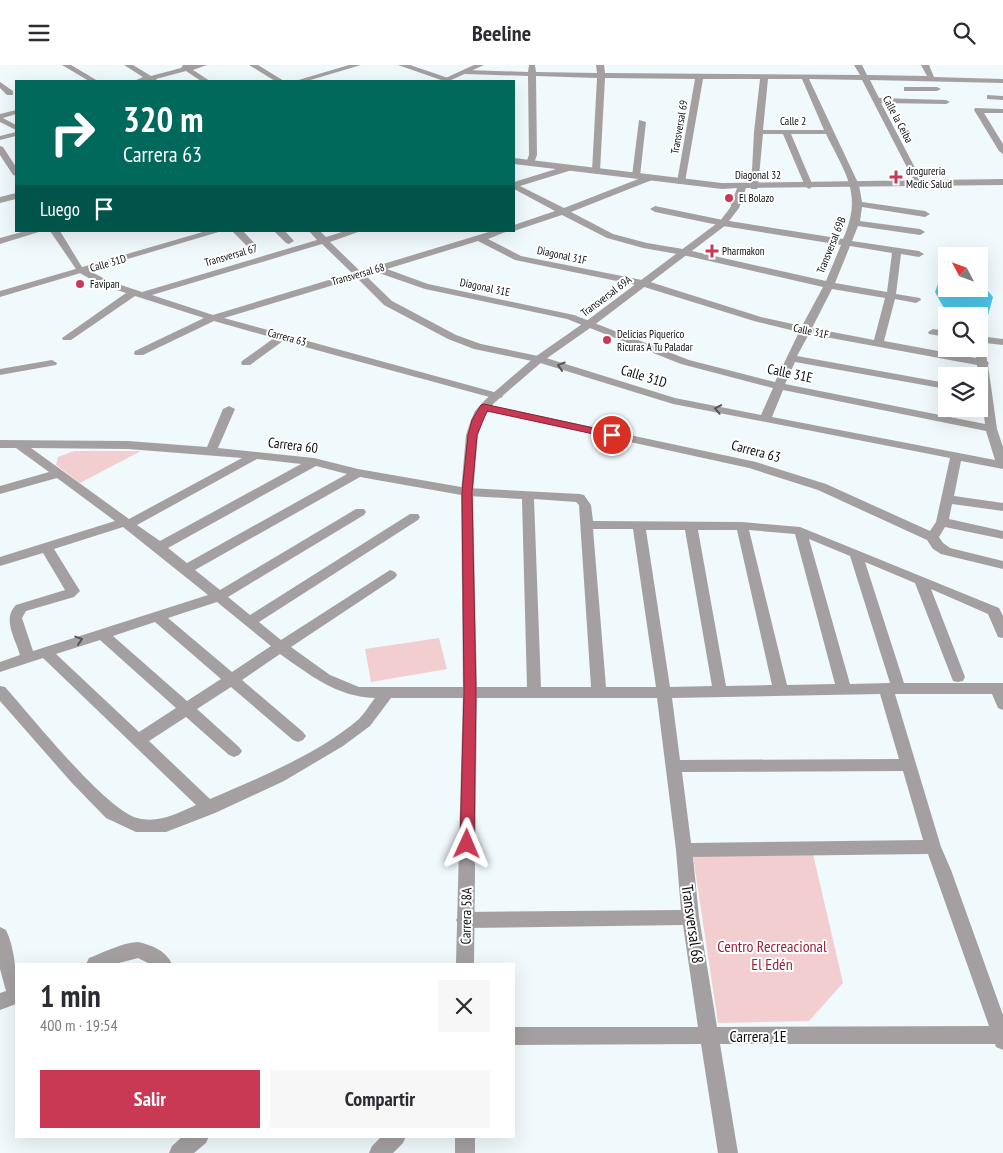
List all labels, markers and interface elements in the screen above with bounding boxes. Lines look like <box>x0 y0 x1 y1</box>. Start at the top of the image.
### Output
icon: menu <box>25 19 53 47</box>
text: Beeline <box>472 19 531 47</box>
icon: search <box>950 19 978 47</box>
street label: Calle la Ceiba <box>880 93 916 145</box>
text: 320 m <box>123 96 204 142</box>
street label: Transversal 69 <box>667 99 691 155</box>
icon: right <box>40 100 105 165</box>
street label: Calle 2 <box>780 114 806 128</box>
text: Carrera 63 <box>123 140 202 168</box>
place label: drogureria Medic Salud <box>906 164 952 191</box>
street label: Diagonal 32 <box>735 168 781 182</box>
marker: drogureria Medic Salud <box>890 171 902 183</box>
place label: El Bolazo <box>739 191 774 205</box>
marker: El Bolazo <box>723 192 735 204</box>
icon: arrive <box>90 195 118 223</box>
text: Luego <box>40 197 80 221</box>
street label: Transversal 69B <box>813 215 849 275</box>
street label: Transversal 67 <box>203 241 259 269</box>
street label: Diagonal 31F <box>536 243 589 267</box>
place label: Pharmakon <box>722 244 765 258</box>
marker: Pharmakon <box>706 245 718 257</box>
north arrow <box>938 247 988 297</box>
map controls <box>938 247 988 417</box>
street label: Calle 31D <box>88 251 128 275</box>
street label: Transversal 68 <box>330 260 386 288</box>
street label: Transversal 69A <box>578 272 635 320</box>
street label: Diagonal 31E <box>459 275 512 299</box>
place label: Favipan <box>90 277 120 291</box>
marker: Favipan <box>74 278 86 290</box>
button: search <box>938 307 988 357</box>
street label: Calle 31F <box>792 320 830 342</box>
street label: Carrera 63 <box>266 325 308 349</box>
place label: Delicias Piquerico Ricuras A Tu Paladar <box>617 327 693 354</box>
marker: Delicias Piquerico Ricuras A Tu Paladar <box>601 334 613 346</box>
street label: Calle 31E <box>766 359 814 387</box>
street label: Calle 31D <box>619 361 669 391</box>
one-way arrow <box>557 362 566 372</box>
button: layers <box>938 367 988 417</box>
one-way arrow <box>713 405 722 415</box>
pin <box>591 414 633 456</box>
icon: arrive <box>598 421 626 449</box>
street label: Carrera 60 <box>267 433 319 457</box>
street label: Carrera 63 <box>729 436 783 466</box>
one-way arrow <box>75 636 83 646</box>
position arrow <box>440 817 492 869</box>
street label: Transversal 68 <box>678 883 708 965</box>
street label: Carrera 58A <box>457 887 476 945</box>
park label: Centro Recreacional El Edén <box>717 936 827 974</box>
text: 1 min <box>40 976 101 1015</box>
button: close <box>438 980 490 1032</box>
text: 400 m · 19:54 <box>40 1015 118 1035</box>
street label: Carrera 1E <box>729 1026 787 1046</box>
button: Salir <box>40 1070 260 1128</box>
button: Compartir <box>270 1070 490 1128</box>

